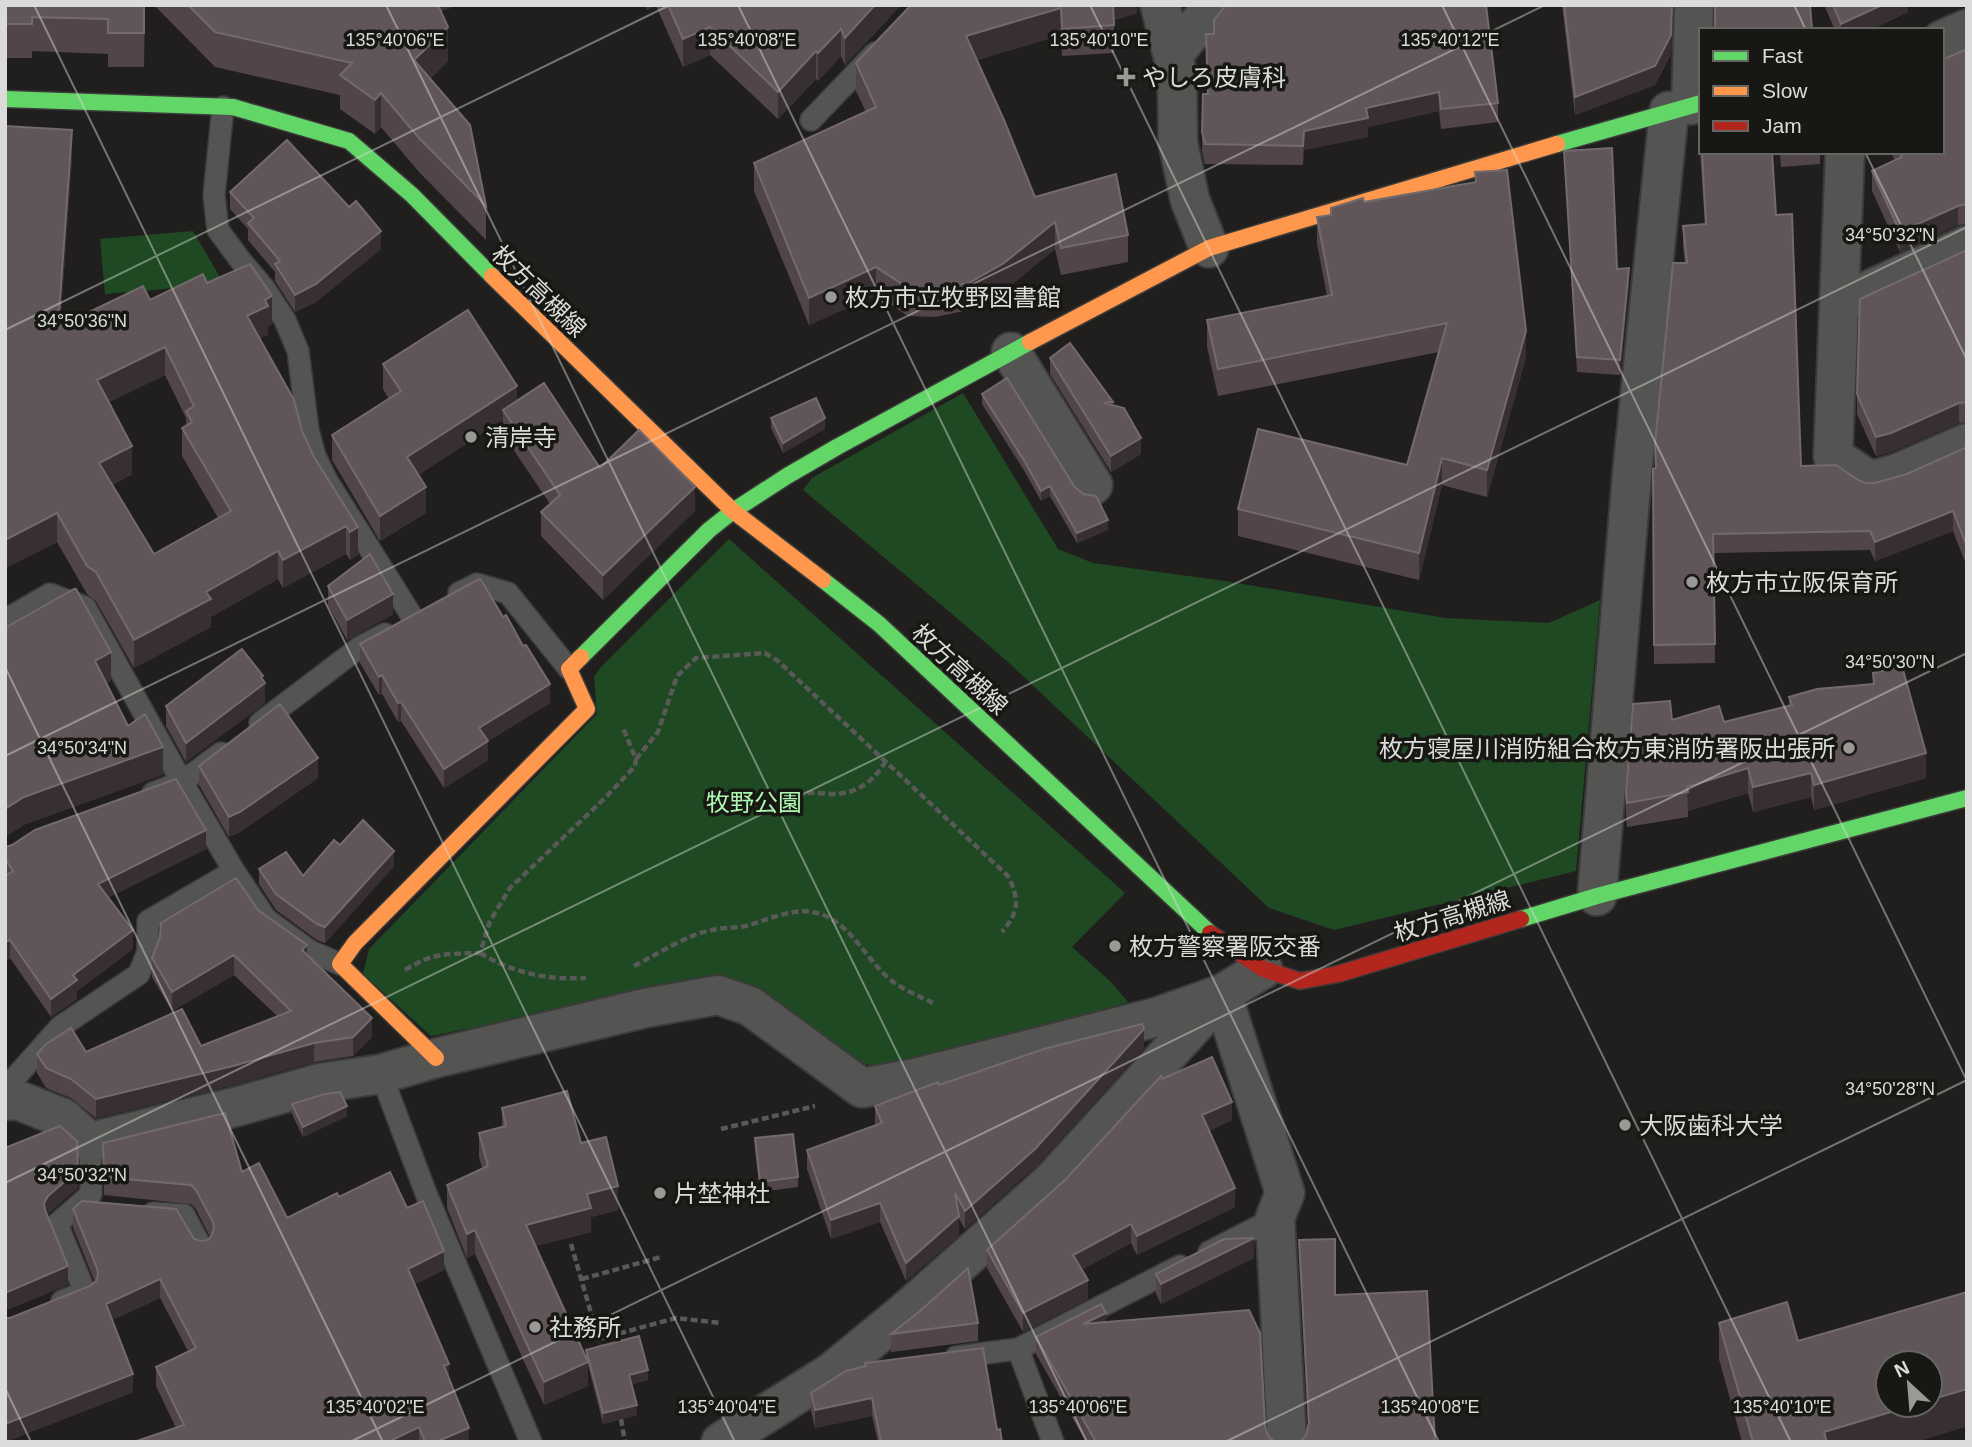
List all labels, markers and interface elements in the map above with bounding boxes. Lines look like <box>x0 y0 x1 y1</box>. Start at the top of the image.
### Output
legend <box>1699 28 1944 154</box>
text: 135°40'06"E <box>345 30 445 50</box>
text: 135°40'08"E <box>697 30 797 50</box>
text: 135°40'10"E <box>1049 30 1149 50</box>
text: 135°40'12"E <box>1400 30 1500 50</box>
text: Fast <box>1762 44 1803 67</box>
place label: やしろ皮膚科 <box>1142 64 1286 91</box>
marker: やしろ皮膚科 <box>1116 67 1136 87</box>
text: Slow <box>1762 79 1808 102</box>
text: Jam <box>1762 114 1802 137</box>
text: 34°50'32"N <box>1845 225 1935 245</box>
street label: 枚方高槻線 <box>486 240 592 342</box>
place label: 枚方市立牧野図書館 <box>845 284 1061 311</box>
marker: 枚方市立牧野図書館 <box>823 289 839 305</box>
text: 34°50'36"N <box>37 311 127 331</box>
place label: 清岸寺 <box>485 424 557 451</box>
marker: 清岸寺 <box>463 429 479 445</box>
place label: 枚方市立阪保育所 <box>1706 569 1898 596</box>
marker: 枚方市立阪保育所 <box>1684 574 1700 590</box>
street label: 枚方高槻線 <box>907 618 1013 720</box>
text: 34°50'30"N <box>1845 652 1935 672</box>
place label: 枚方寝屋川消防組合枚方東消防署阪出張所 <box>1379 735 1835 762</box>
text: 34°50'34"N <box>37 738 127 758</box>
marker: 枚方寝屋川消防組合枚方東消防署阪出張所 <box>1841 740 1857 756</box>
park label: 牧野公園 <box>706 789 802 816</box>
street label: 枚方高槻線 <box>1391 886 1513 946</box>
place label: 枚方警察署阪交番 <box>1129 933 1321 960</box>
marker: 枚方警察署阪交番 <box>1107 938 1123 954</box>
text: 34°50'28"N <box>1845 1079 1935 1099</box>
place label: 大阪歯科大学 <box>1639 1112 1783 1139</box>
marker: 大阪歯科大学 <box>1617 1117 1633 1133</box>
text: 34°50'32"N <box>37 1165 127 1185</box>
place label: 片埜神社 <box>674 1180 770 1207</box>
marker: 片埜神社 <box>652 1185 668 1201</box>
place label: 社務所 <box>549 1314 621 1341</box>
marker: 社務所 <box>527 1319 543 1335</box>
north arrow <box>1874 1349 1944 1419</box>
text: N <box>1891 1357 1913 1382</box>
text: 135°40'02"E <box>325 1397 425 1417</box>
text: 135°40'04"E <box>677 1397 777 1417</box>
text: 135°40'06"E <box>1028 1397 1128 1417</box>
text: 135°40'08"E <box>1380 1397 1480 1417</box>
text: 135°40'10"E <box>1732 1397 1832 1417</box>

